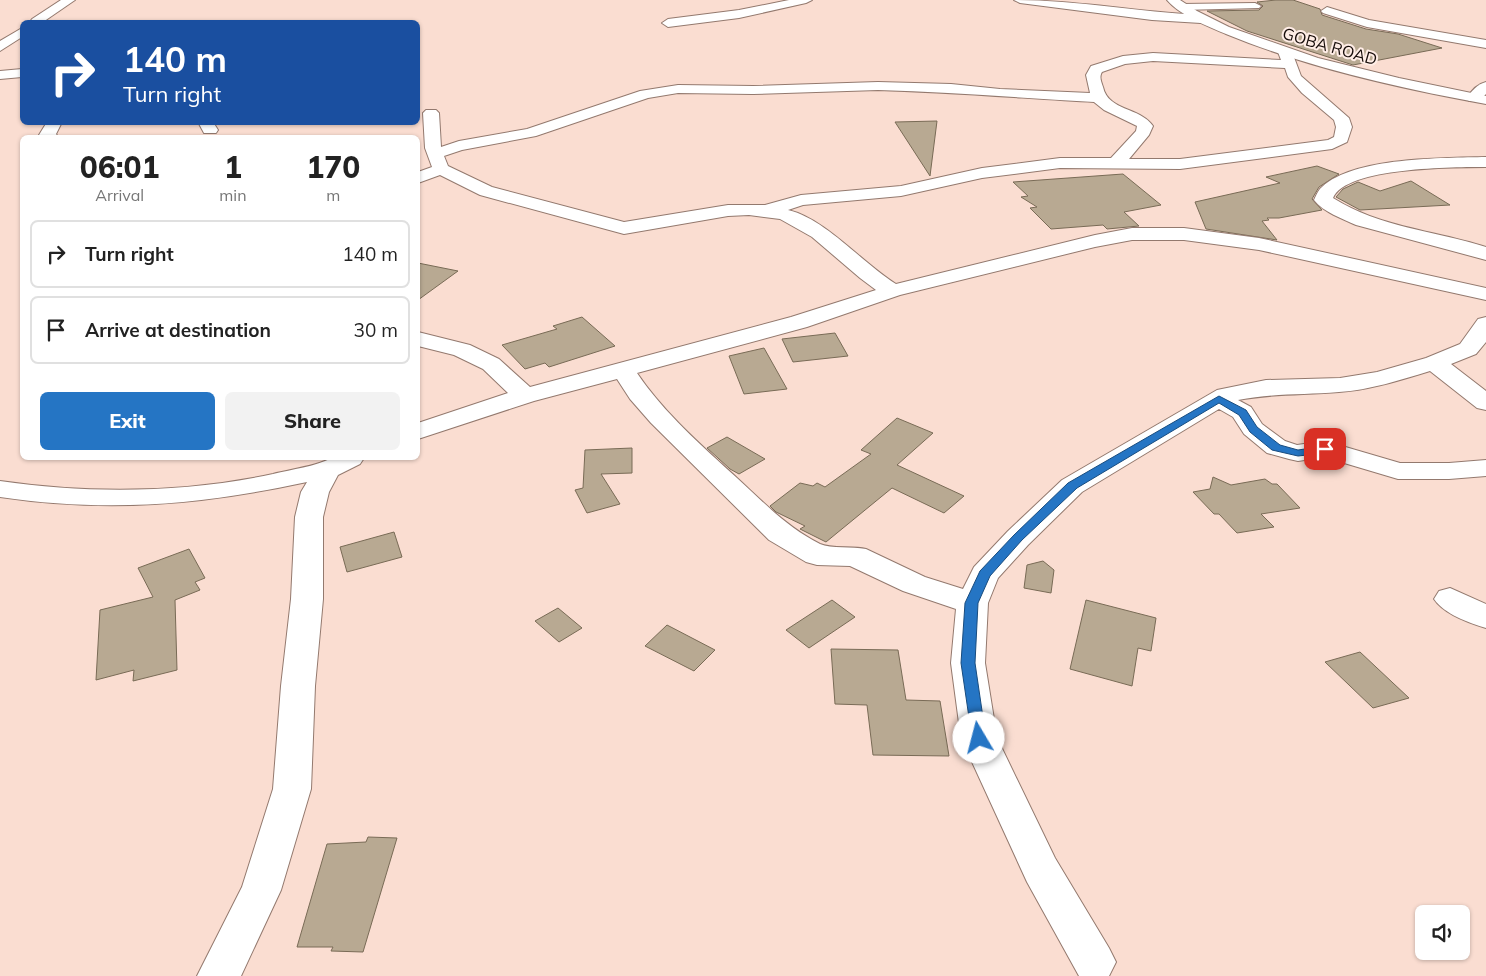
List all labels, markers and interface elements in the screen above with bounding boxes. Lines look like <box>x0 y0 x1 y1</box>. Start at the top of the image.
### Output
street label: GOBA ROAD <box>1280 23 1380 69</box>
text: 140 m <box>123 37 227 81</box>
icon: right <box>40 40 105 105</box>
text: Turn right <box>123 80 221 108</box>
text: 06:01 <box>80 148 160 186</box>
text: 1 <box>224 148 242 186</box>
text: 170 <box>306 148 360 186</box>
text: Arrival <box>95 185 144 205</box>
text: min <box>219 185 247 205</box>
text: m <box>326 185 340 205</box>
icon: right <box>42 240 70 268</box>
text: Turn right <box>85 242 174 266</box>
text: 140 m <box>342 242 398 266</box>
icon: arrive <box>42 316 70 344</box>
text: Arrive at destination <box>85 318 271 342</box>
text: 30 m <box>354 318 398 342</box>
button: Exit <box>40 392 215 450</box>
button: Share <box>225 392 400 450</box>
pin <box>1304 428 1346 470</box>
icon: arrive <box>1311 435 1339 463</box>
position arrow <box>952 711 1004 763</box>
map controls <box>1415 905 1470 960</box>
button: sound <box>1415 905 1470 960</box>

